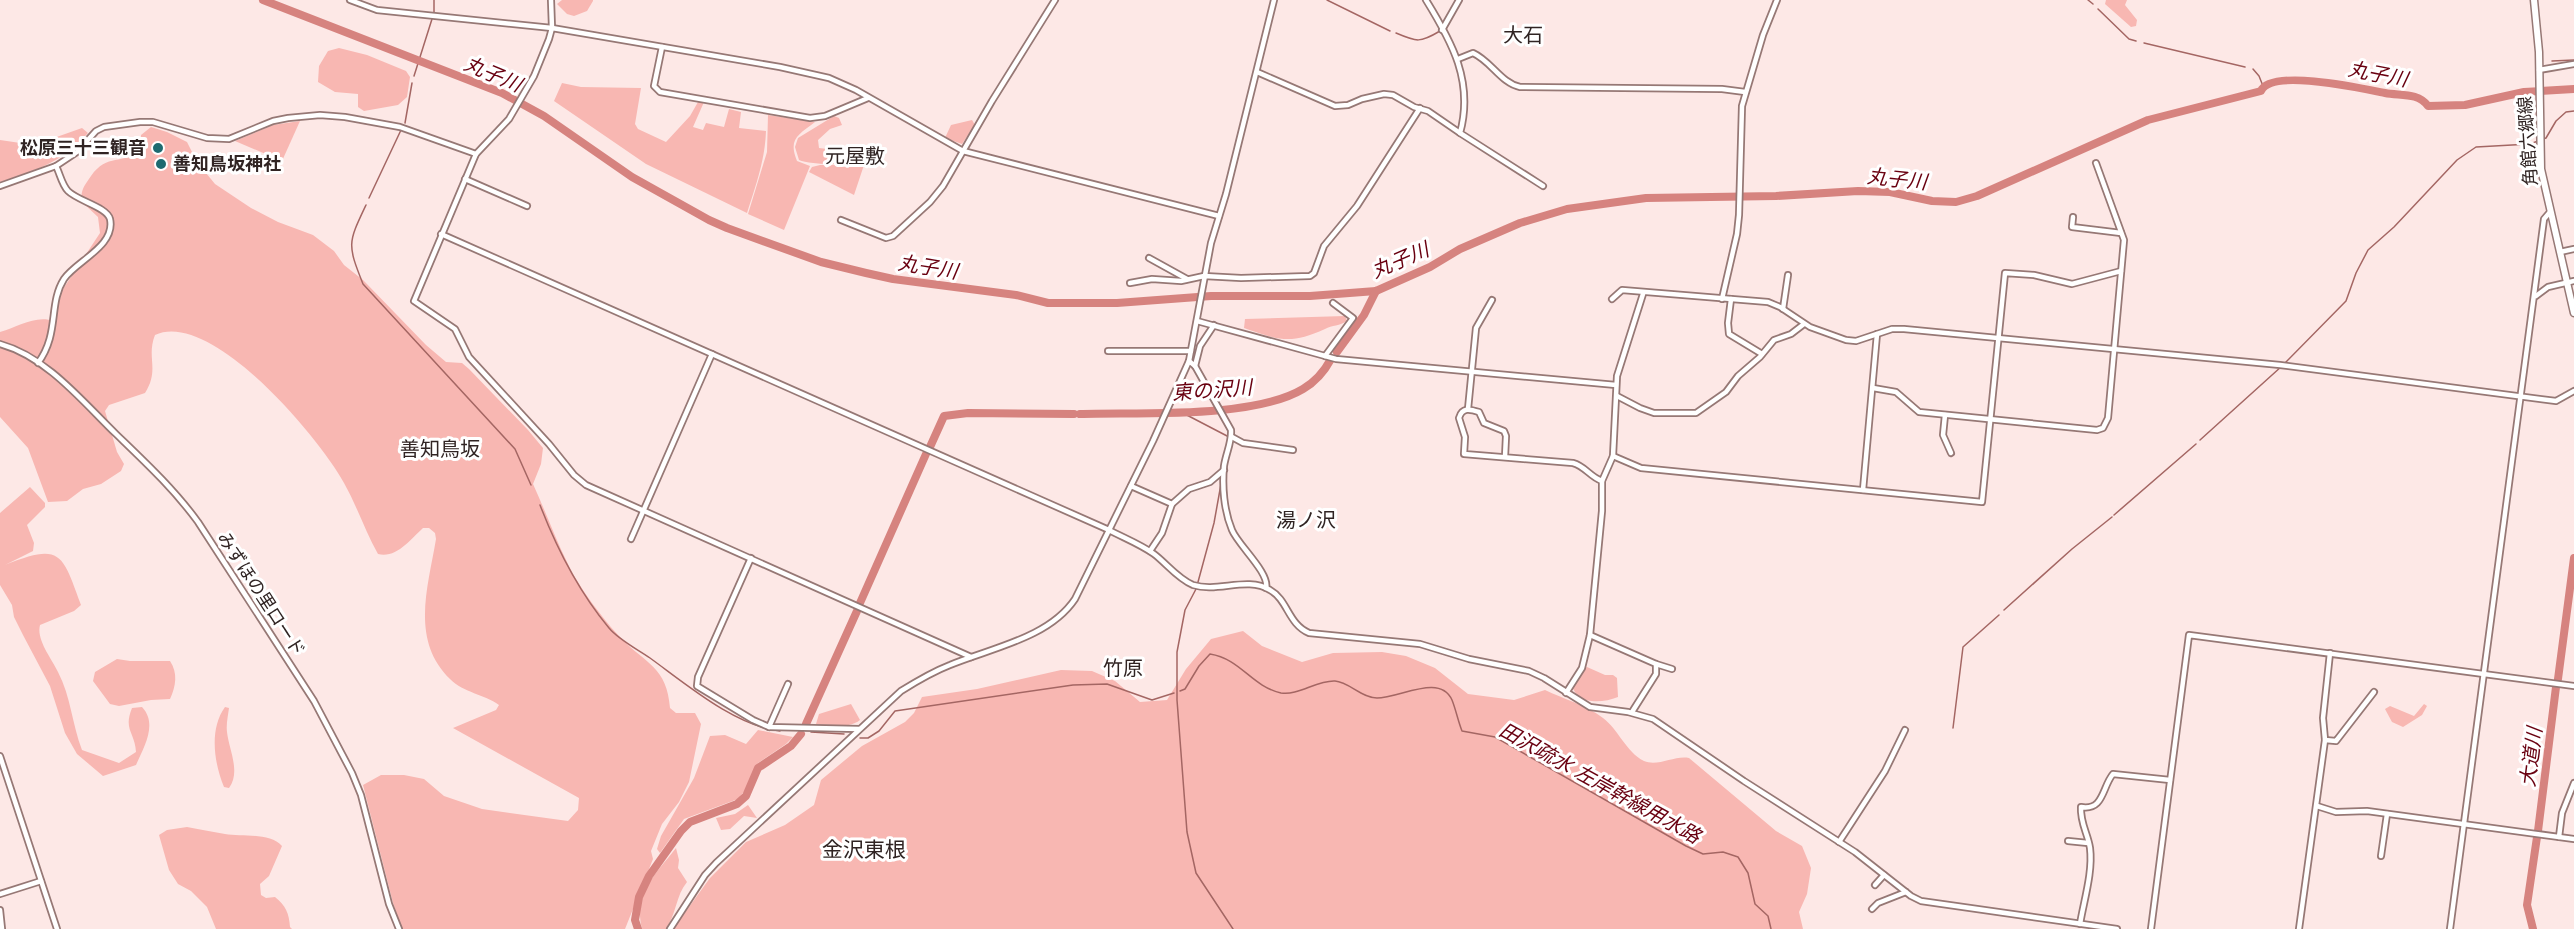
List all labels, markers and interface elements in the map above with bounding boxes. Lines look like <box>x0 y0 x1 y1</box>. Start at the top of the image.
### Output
district label: 大石 <box>1503 21 1543 50</box>
water label: 丸子川 <box>460 49 528 100</box>
water label: 丸子川 <box>2346 55 2412 95</box>
street label: 角館六郷線 <box>2512 95 2544 187</box>
place label: 松原三十三観音 <box>20 135 146 161</box>
marker: 松原三十三観音 <box>151 141 165 155</box>
district label: 元屋敷 <box>825 142 885 171</box>
place label: 善知鳥坂神社 <box>173 151 281 177</box>
marker: 善知鳥坂神社 <box>154 157 168 171</box>
water label: 丸子川 <box>1866 162 1930 197</box>
water label: 丸子川 <box>1367 235 1435 286</box>
water label: 丸子川 <box>896 248 962 287</box>
water label: 東の沢川 <box>1171 373 1255 408</box>
district label: 善知鳥坂 <box>400 435 480 464</box>
district label: 湯ノ沢 <box>1276 506 1336 535</box>
street label: みずほの里ロード <box>211 527 311 661</box>
district label: 竹原 <box>1103 654 1143 683</box>
water label: 田沢疏水 左岸幹線用水路 <box>1494 716 1707 852</box>
water label: 大道川 <box>2513 724 2550 789</box>
district label: 金沢東根 <box>822 835 906 865</box>

